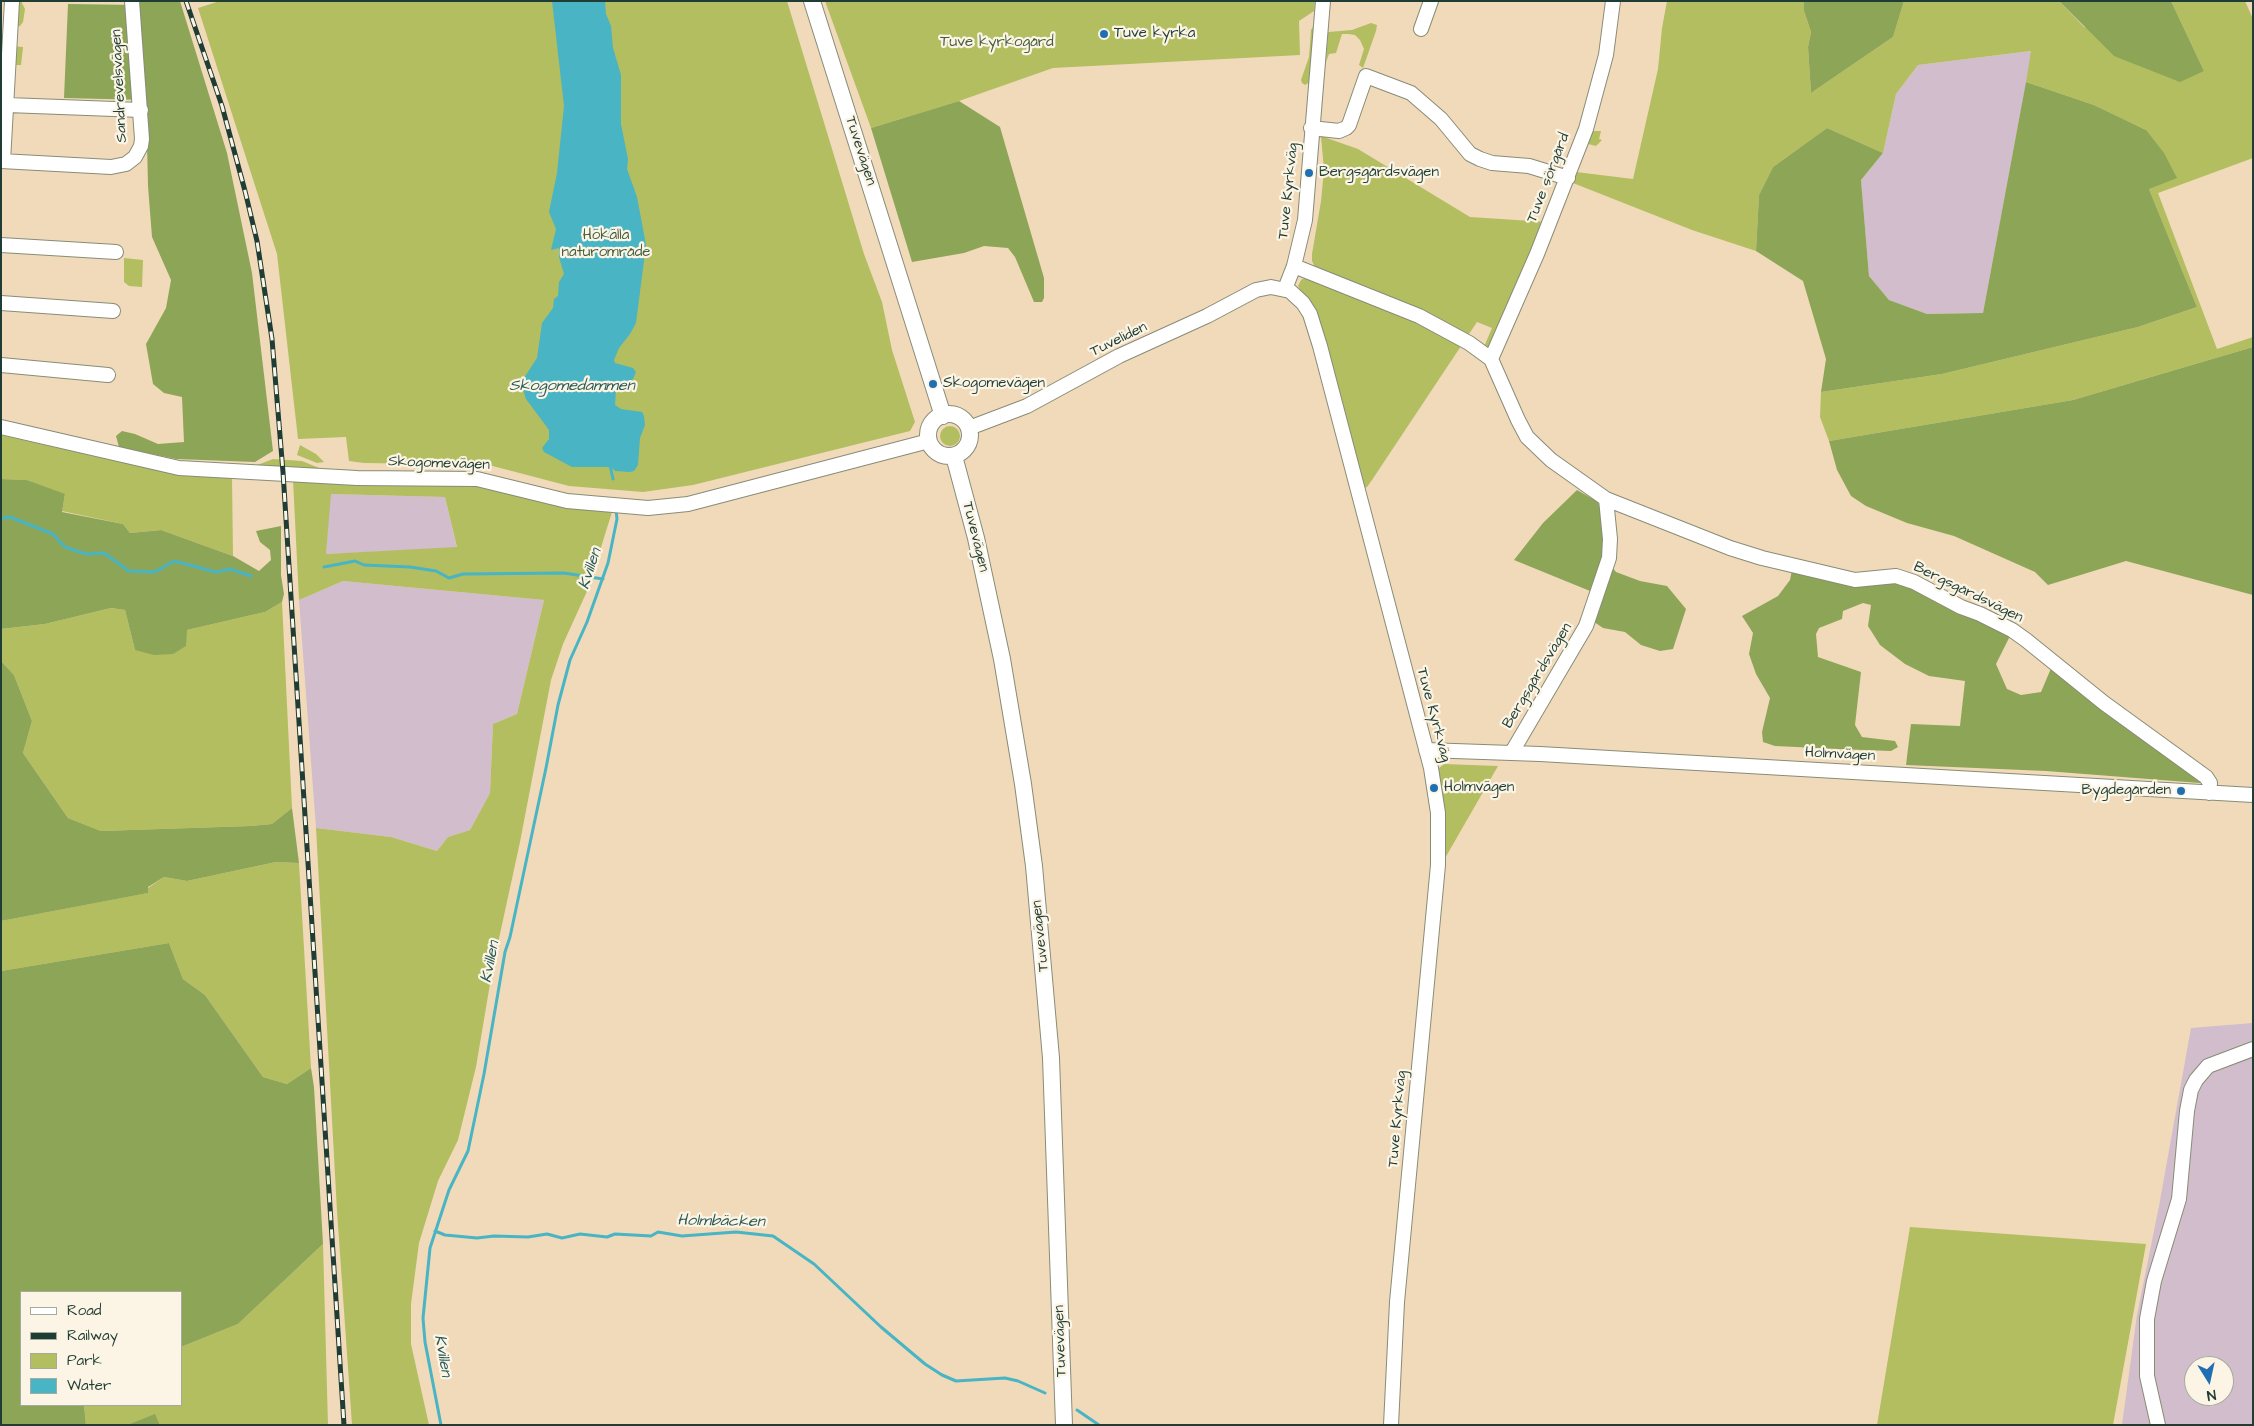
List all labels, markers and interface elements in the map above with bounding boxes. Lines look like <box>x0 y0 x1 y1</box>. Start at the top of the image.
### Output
place label: Tuve kyrka <box>1114 25 1195 43</box>
marker: Tuve kyrka <box>1098 28 1110 40</box>
street label: Sandrevelsvägen <box>108 29 132 143</box>
park label: Tuve kyrkogård <box>940 34 1054 52</box>
street label: Tuvevägen <box>840 114 880 188</box>
street label: Tuve sörgård <box>1524 131 1574 225</box>
street label: Tuve Kyrkväg <box>1275 142 1303 240</box>
place label: Bergsgårdsvägen <box>1319 164 1439 182</box>
marker: Bergsgårdsvägen <box>1303 167 1315 179</box>
park label: Hökälla naturområde <box>562 227 650 262</box>
street label: Tuveliden <box>1088 319 1150 361</box>
place label: Skogomevägen <box>943 375 1045 393</box>
water label: Skogomedammen <box>509 377 635 397</box>
marker: Skogomevägen <box>927 378 939 390</box>
street label: Skogomevägen <box>388 453 490 475</box>
street label: Tuvevägen <box>958 500 992 574</box>
water label: Kvillen <box>575 546 607 592</box>
street label: Bergsgårdsvägen <box>1910 559 2026 627</box>
street label: Bergsgårdsvägen <box>1499 620 1577 732</box>
street label: Tuve Kyrkväg <box>1412 666 1454 764</box>
street label: Holmvägen <box>1804 744 1876 766</box>
place label: Holmvägen <box>1444 779 1514 797</box>
marker: Holmvägen <box>1428 782 1440 794</box>
place label: Bygdegården <box>2082 782 2171 800</box>
marker: Bygdegården <box>2175 785 2187 797</box>
street label: Tuvevägen <box>1028 899 1054 973</box>
water label: Kvillen <box>478 940 504 984</box>
street label: Tuve Kyrkväg <box>1385 1070 1411 1168</box>
water label: Holmbäcken <box>677 1212 765 1232</box>
legend <box>20 1291 182 1406</box>
text: Road <box>67 1300 101 1321</box>
street label: Tuvevägen <box>1051 1305 1071 1377</box>
text: Railway <box>67 1325 118 1346</box>
water label: Kvillen <box>429 1334 455 1378</box>
text: Park <box>67 1350 102 1371</box>
north arrow <box>2184 1356 2234 1406</box>
text: Water <box>67 1375 111 1396</box>
text: N <box>2205 1384 2217 1405</box>

